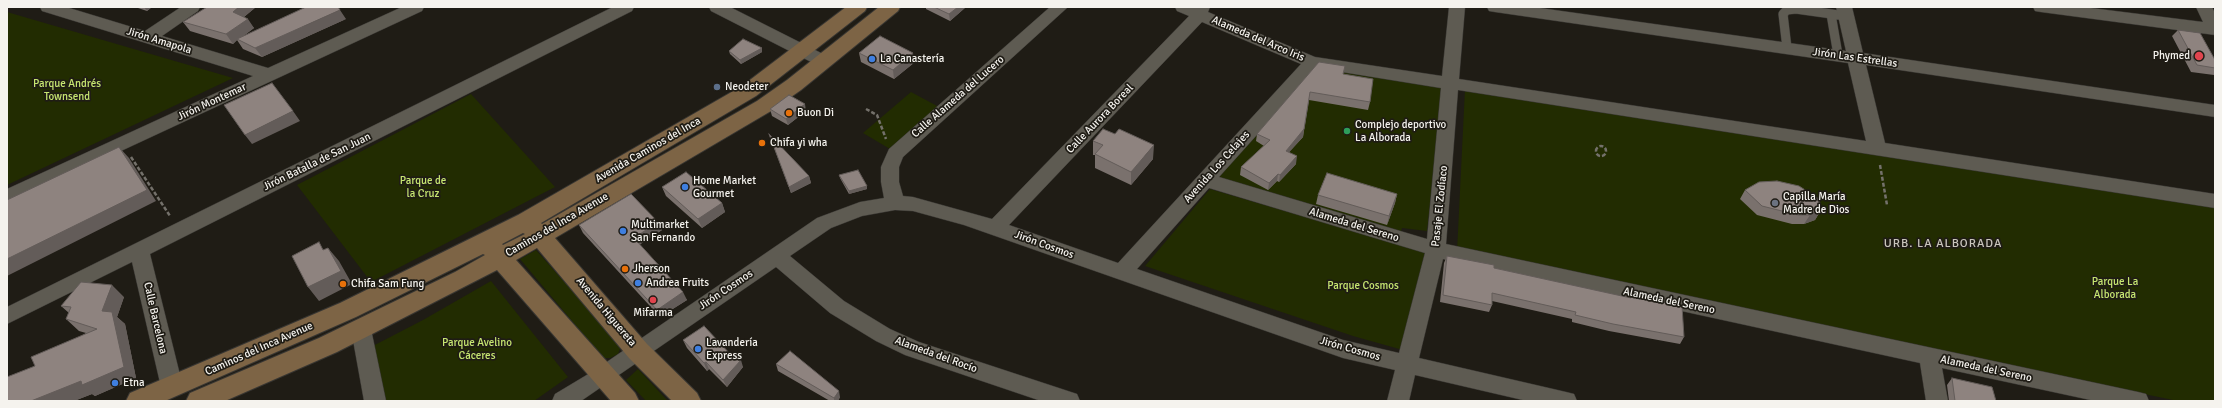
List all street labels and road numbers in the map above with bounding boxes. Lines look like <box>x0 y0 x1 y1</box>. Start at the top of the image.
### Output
street label: Alameda del Arco Iris <box>1210 13 1306 65</box>
street label: Jirón Amapola <box>125 25 193 57</box>
street label: Jirón Las Estrellas <box>1812 46 1898 70</box>
street label: Calle Alameda del Lucero <box>909 53 1007 141</box>
street label: Jirón Montemar <box>176 80 248 124</box>
street label: Calle Aurora Boreal <box>1064 82 1136 156</box>
street label: Avenida Caminos del Inca <box>593 114 703 186</box>
street label: Avenida Los Celajes <box>1181 128 1253 206</box>
street label: Jirón Batalla de San Juan <box>261 130 373 194</box>
street label: Pasaje El Zodíaco <box>1429 165 1451 247</box>
street label: Caminos del Inca Avenue <box>503 190 611 260</box>
street label: Alameda del Sereno <box>1308 205 1400 245</box>
street label: Jirón Cosmos <box>1012 228 1076 262</box>
street label: Jirón Cosmos <box>696 267 756 313</box>
street label: Avenida Higuereta <box>573 275 639 349</box>
street label: Calle Barcelona <box>140 281 170 355</box>
street label: Alameda del Sereno <box>1622 285 1716 317</box>
street label: Caminos del Inca Avenue <box>203 319 315 379</box>
street label: Alameda del Rocío <box>893 334 979 376</box>
street label: Jirón Cosmos <box>1318 334 1382 364</box>
street label: Alameda del Sereno <box>1939 353 2033 385</box>

